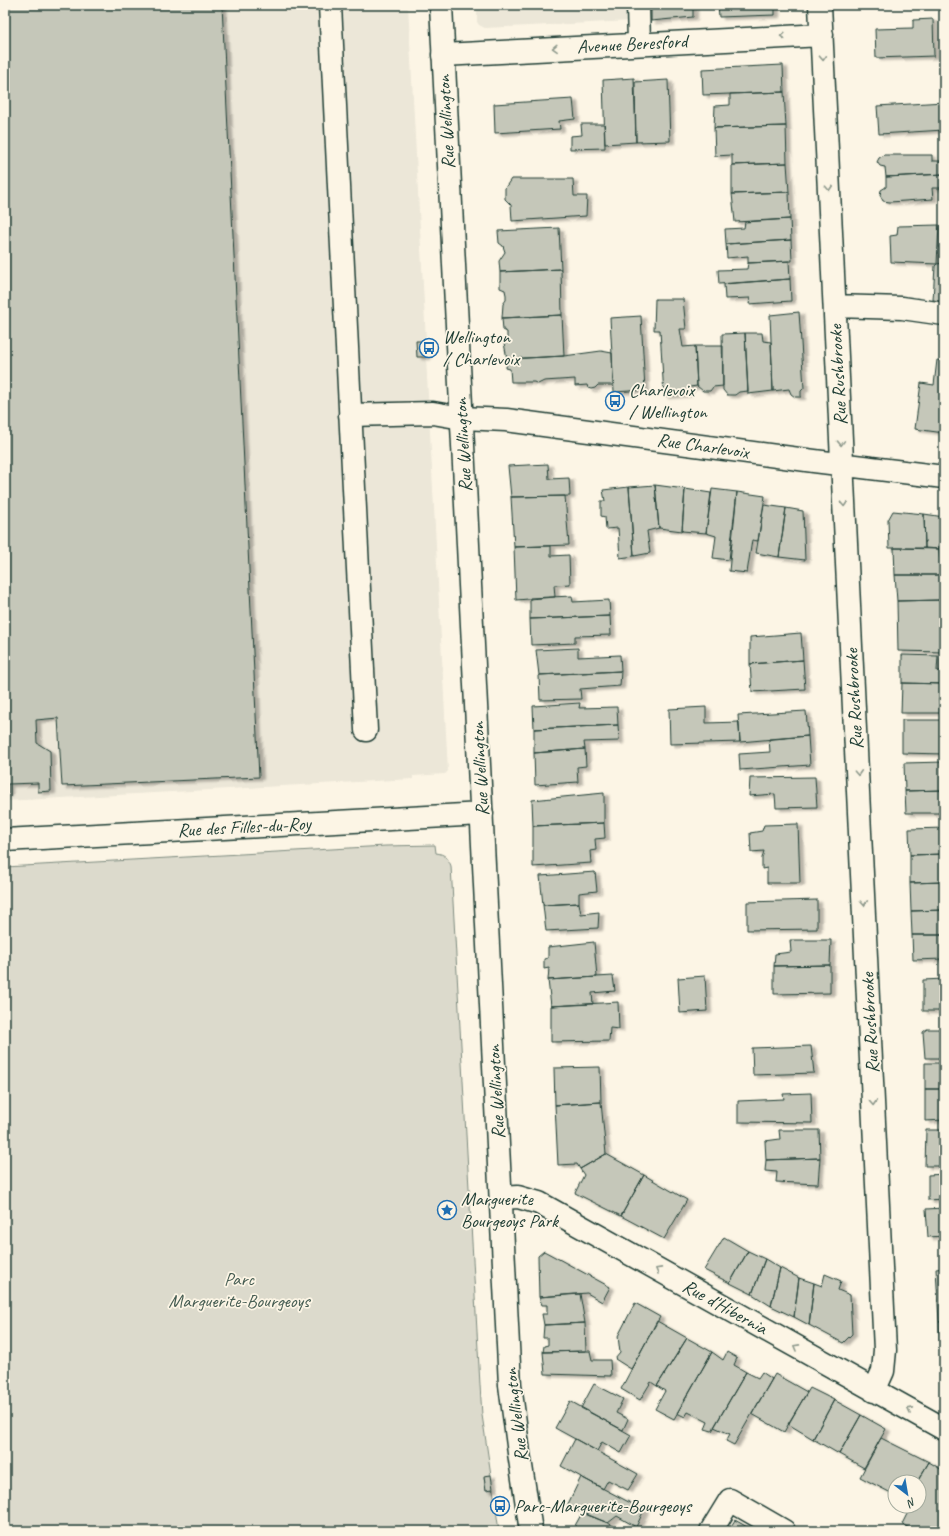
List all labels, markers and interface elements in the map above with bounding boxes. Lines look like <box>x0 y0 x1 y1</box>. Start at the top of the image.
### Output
street label: Avenue Beresford <box>576 29 691 59</box>
one-way arrow <box>780 32 786 41</box>
one-way arrow <box>552 44 558 53</box>
one-way arrow <box>819 55 828 61</box>
street label: Rue Wellington <box>431 73 460 170</box>
one-way arrow <box>825 185 834 191</box>
street label: Rue Rushbrooke <box>823 322 853 426</box>
place label: Wellington / Charlevoix <box>443 325 521 371</box>
bus stop icon: Wellington / Charlevoix <box>418 337 440 359</box>
place label: Charlevoix / Wellington <box>629 378 708 424</box>
bus stop icon: Charlevoix / Wellington <box>604 390 626 412</box>
street label: Rue Wellington <box>448 396 477 493</box>
street label: Rue Charlevoix <box>656 428 752 465</box>
one-way arrow <box>837 440 846 446</box>
one-way arrow <box>839 501 848 507</box>
street label: Rue Rushbrooke <box>839 646 869 750</box>
street label: Rue Wellington <box>465 720 494 817</box>
one-way arrow <box>853 770 862 776</box>
street label: Rue des Filles-du-Roy <box>177 811 313 842</box>
one-way arrow <box>859 900 868 906</box>
street label: Rue Rushbrooke <box>855 970 885 1074</box>
street label: Rue Wellington <box>481 1043 510 1140</box>
one-way arrow <box>869 1100 878 1106</box>
place label: Marguerite Bourgeoys Park <box>461 1187 560 1233</box>
place icon: Marguerite Bourgeoys Park <box>436 1199 458 1221</box>
park label: Parc Marguerite-Bourgeoys <box>169 1267 312 1313</box>
one-way arrow <box>655 1267 662 1274</box>
street label: Rue d'Hibernia <box>678 1274 773 1341</box>
one-way arrow <box>793 1345 800 1352</box>
street label: Rue Wellington <box>498 1365 534 1463</box>
one-way arrow <box>907 1408 914 1415</box>
north arrow <box>887 1474 927 1514</box>
place label: Parc-Marguerite-Bourgeoys <box>514 1494 693 1518</box>
bus stop icon: Parc-Marguerite-Bourgeoys <box>489 1495 511 1517</box>
text: N <box>904 1495 919 1511</box>

